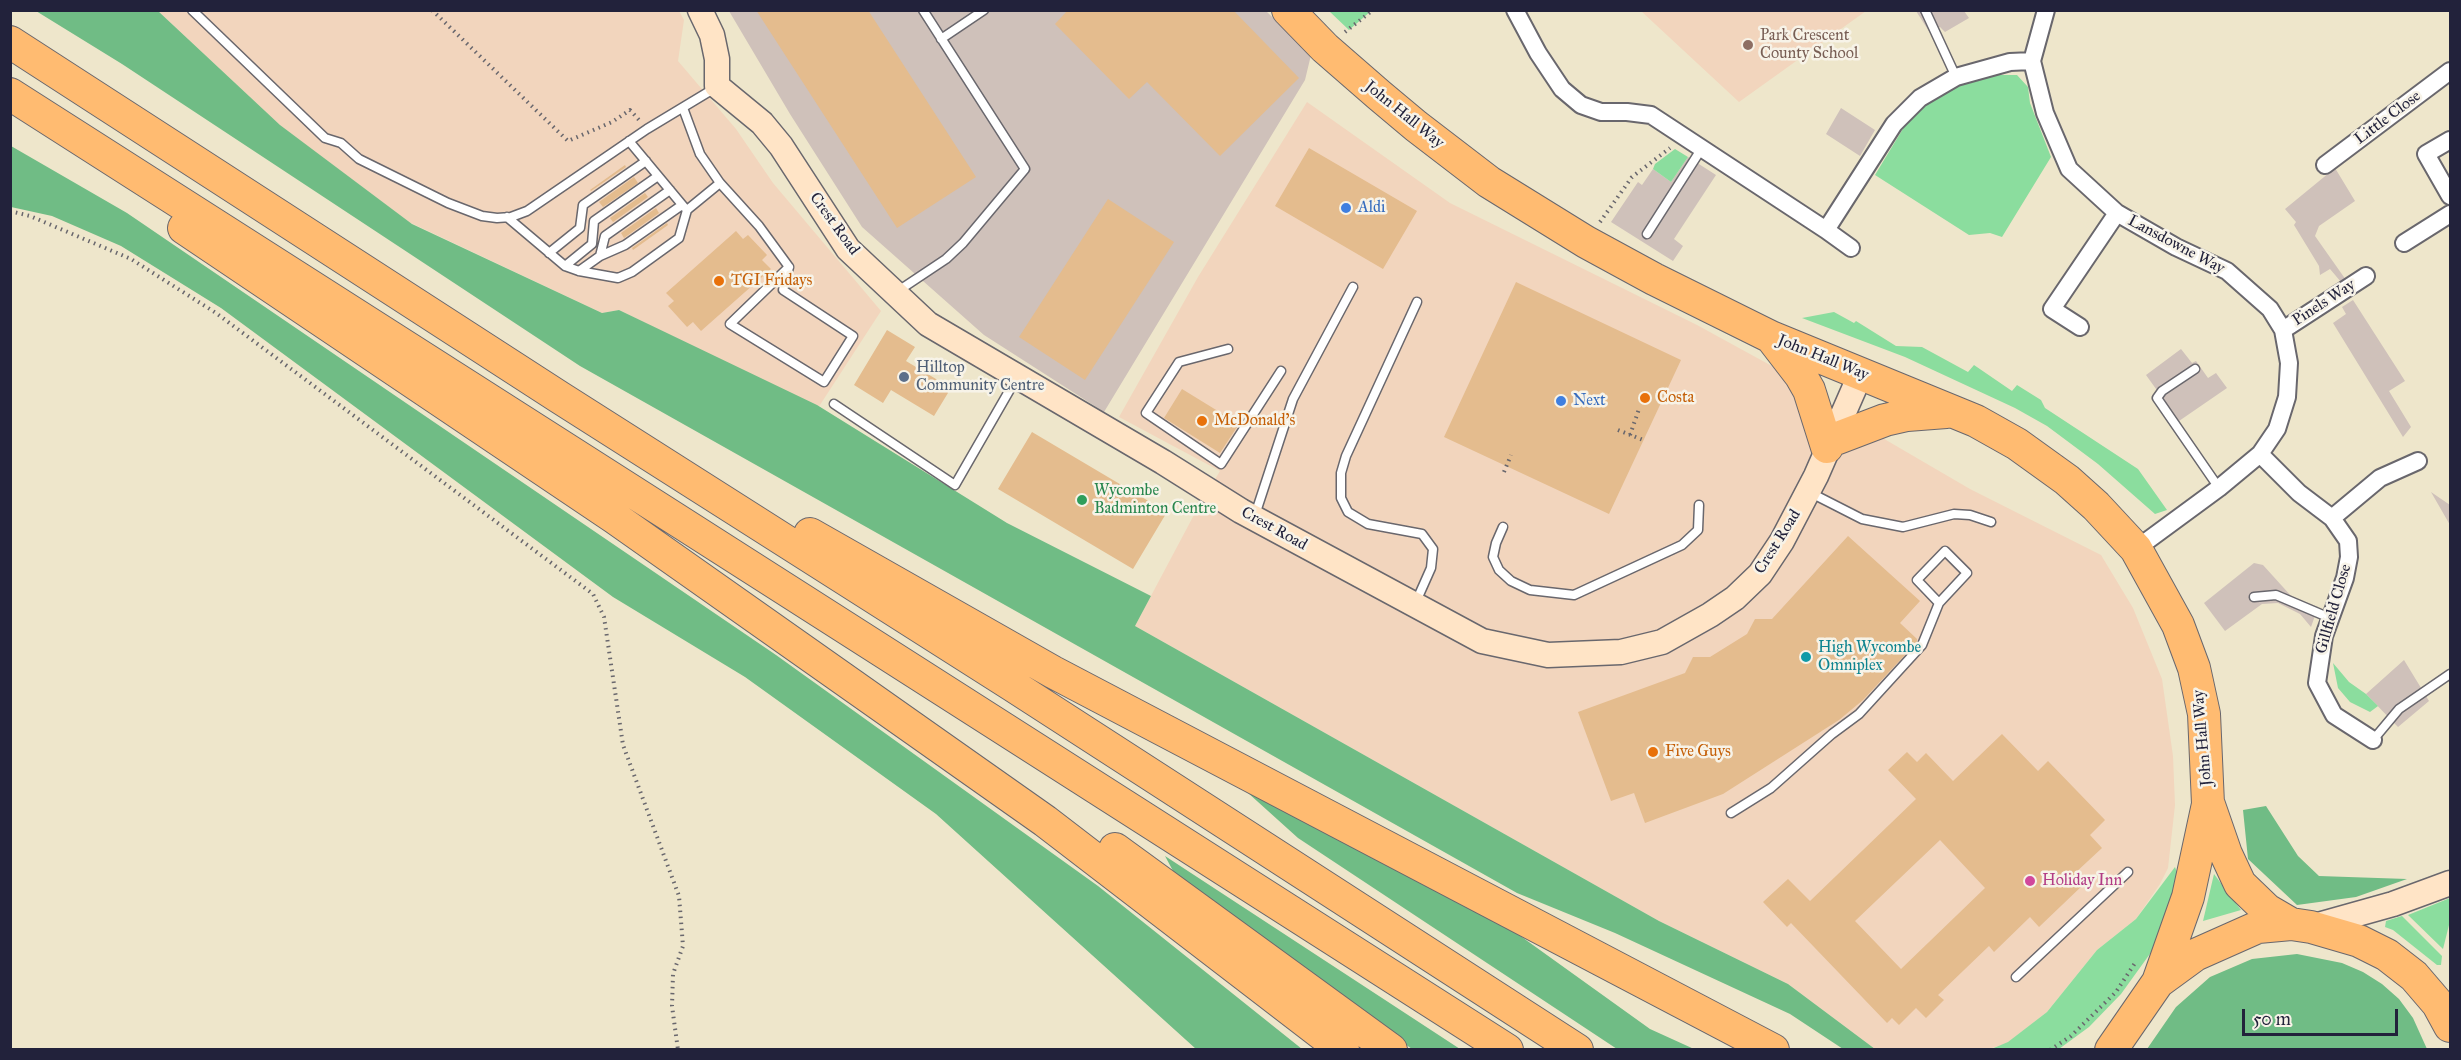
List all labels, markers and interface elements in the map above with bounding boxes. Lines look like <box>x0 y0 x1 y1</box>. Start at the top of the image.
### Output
place label: Park Crescent County School <box>1760 26 1858 64</box>
marker: Park Crescent County School <box>1741 38 1755 52</box>
street label: John Hall Way <box>1360 77 1448 153</box>
street label: Little Close <box>2351 87 2425 149</box>
street label: Crest Road <box>805 189 863 259</box>
place label: Aldi <box>1358 198 1385 218</box>
marker: Aldi <box>1339 201 1353 215</box>
street label: Lansdowne Way <box>2124 211 2228 279</box>
place label: TGI Fridays <box>731 271 812 291</box>
marker: TGI Fridays <box>712 274 726 288</box>
street label: Pinels Way <box>2289 276 2359 330</box>
street label: John Hall Way <box>1775 331 1871 385</box>
place label: Hilltop Community Centre <box>916 358 1044 396</box>
marker: Hilltop Community Centre <box>897 370 911 384</box>
place label: Costa <box>1657 388 1694 408</box>
place label: Next <box>1573 391 1606 411</box>
marker: Costa <box>1638 391 1652 405</box>
marker: Next <box>1554 394 1568 408</box>
place label: McDonald's <box>1214 411 1295 431</box>
marker: McDonald's <box>1195 414 1209 428</box>
place label: Wycombe Badminton Centre <box>1094 481 1216 519</box>
marker: Wycombe Badminton Centre <box>1075 493 1089 507</box>
street label: Crest Road <box>1238 503 1310 555</box>
street label: Crest Road <box>1751 506 1805 578</box>
street label: Gillfield Close <box>2312 562 2356 656</box>
place label: High Wycombe Omniplex <box>1818 638 1921 676</box>
marker: High Wycombe Omniplex <box>1799 650 1813 664</box>
street label: John Hall Way <box>2189 689 2217 787</box>
place label: Five Guys <box>1665 742 1731 762</box>
marker: Five Guys <box>1646 745 1660 759</box>
place label: Holiday Inn <box>2042 871 2122 891</box>
marker: Holiday Inn <box>2023 874 2037 888</box>
scale bar <box>2245 997 2401 1035</box>
text: 50 m <box>2253 1008 2291 1030</box>

